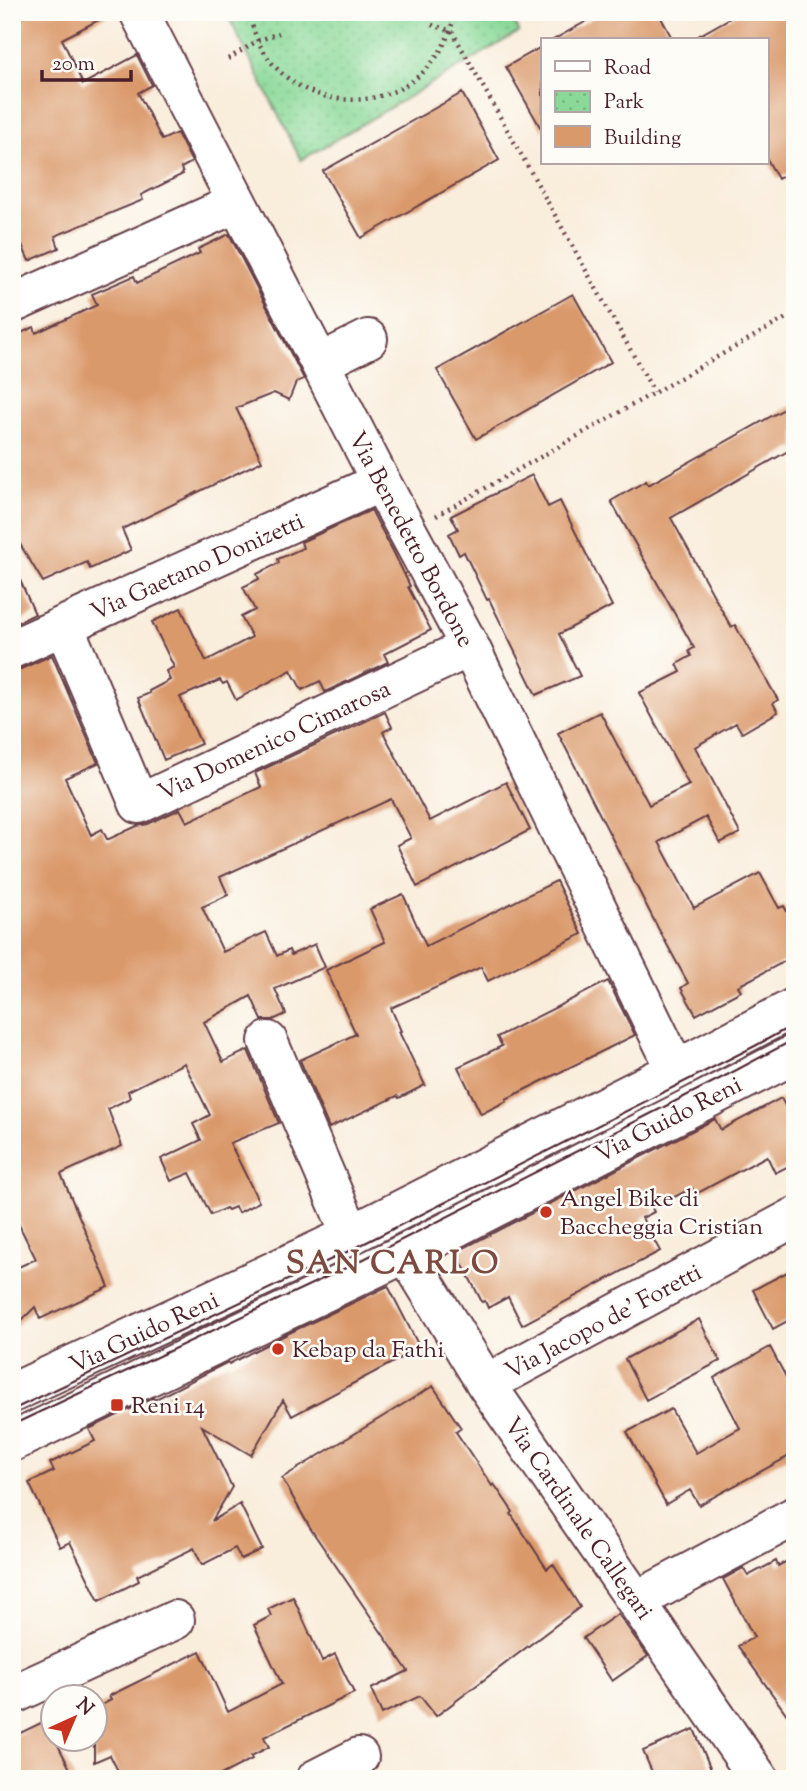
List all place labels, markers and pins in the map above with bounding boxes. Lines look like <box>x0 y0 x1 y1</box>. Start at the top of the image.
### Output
place label: Angel Bike di Baccheggia Cristian <box>560 1183 763 1245</box>
marker: Angel Bike di Baccheggia Cristian <box>538 1204 554 1220</box>
place label: Kebap da Fathi <box>292 1334 444 1368</box>
marker: Kebap da Fathi <box>270 1341 286 1357</box>
place label: Reni 14 <box>131 1390 205 1424</box>
marker: Reni 14 <box>109 1397 125 1413</box>

